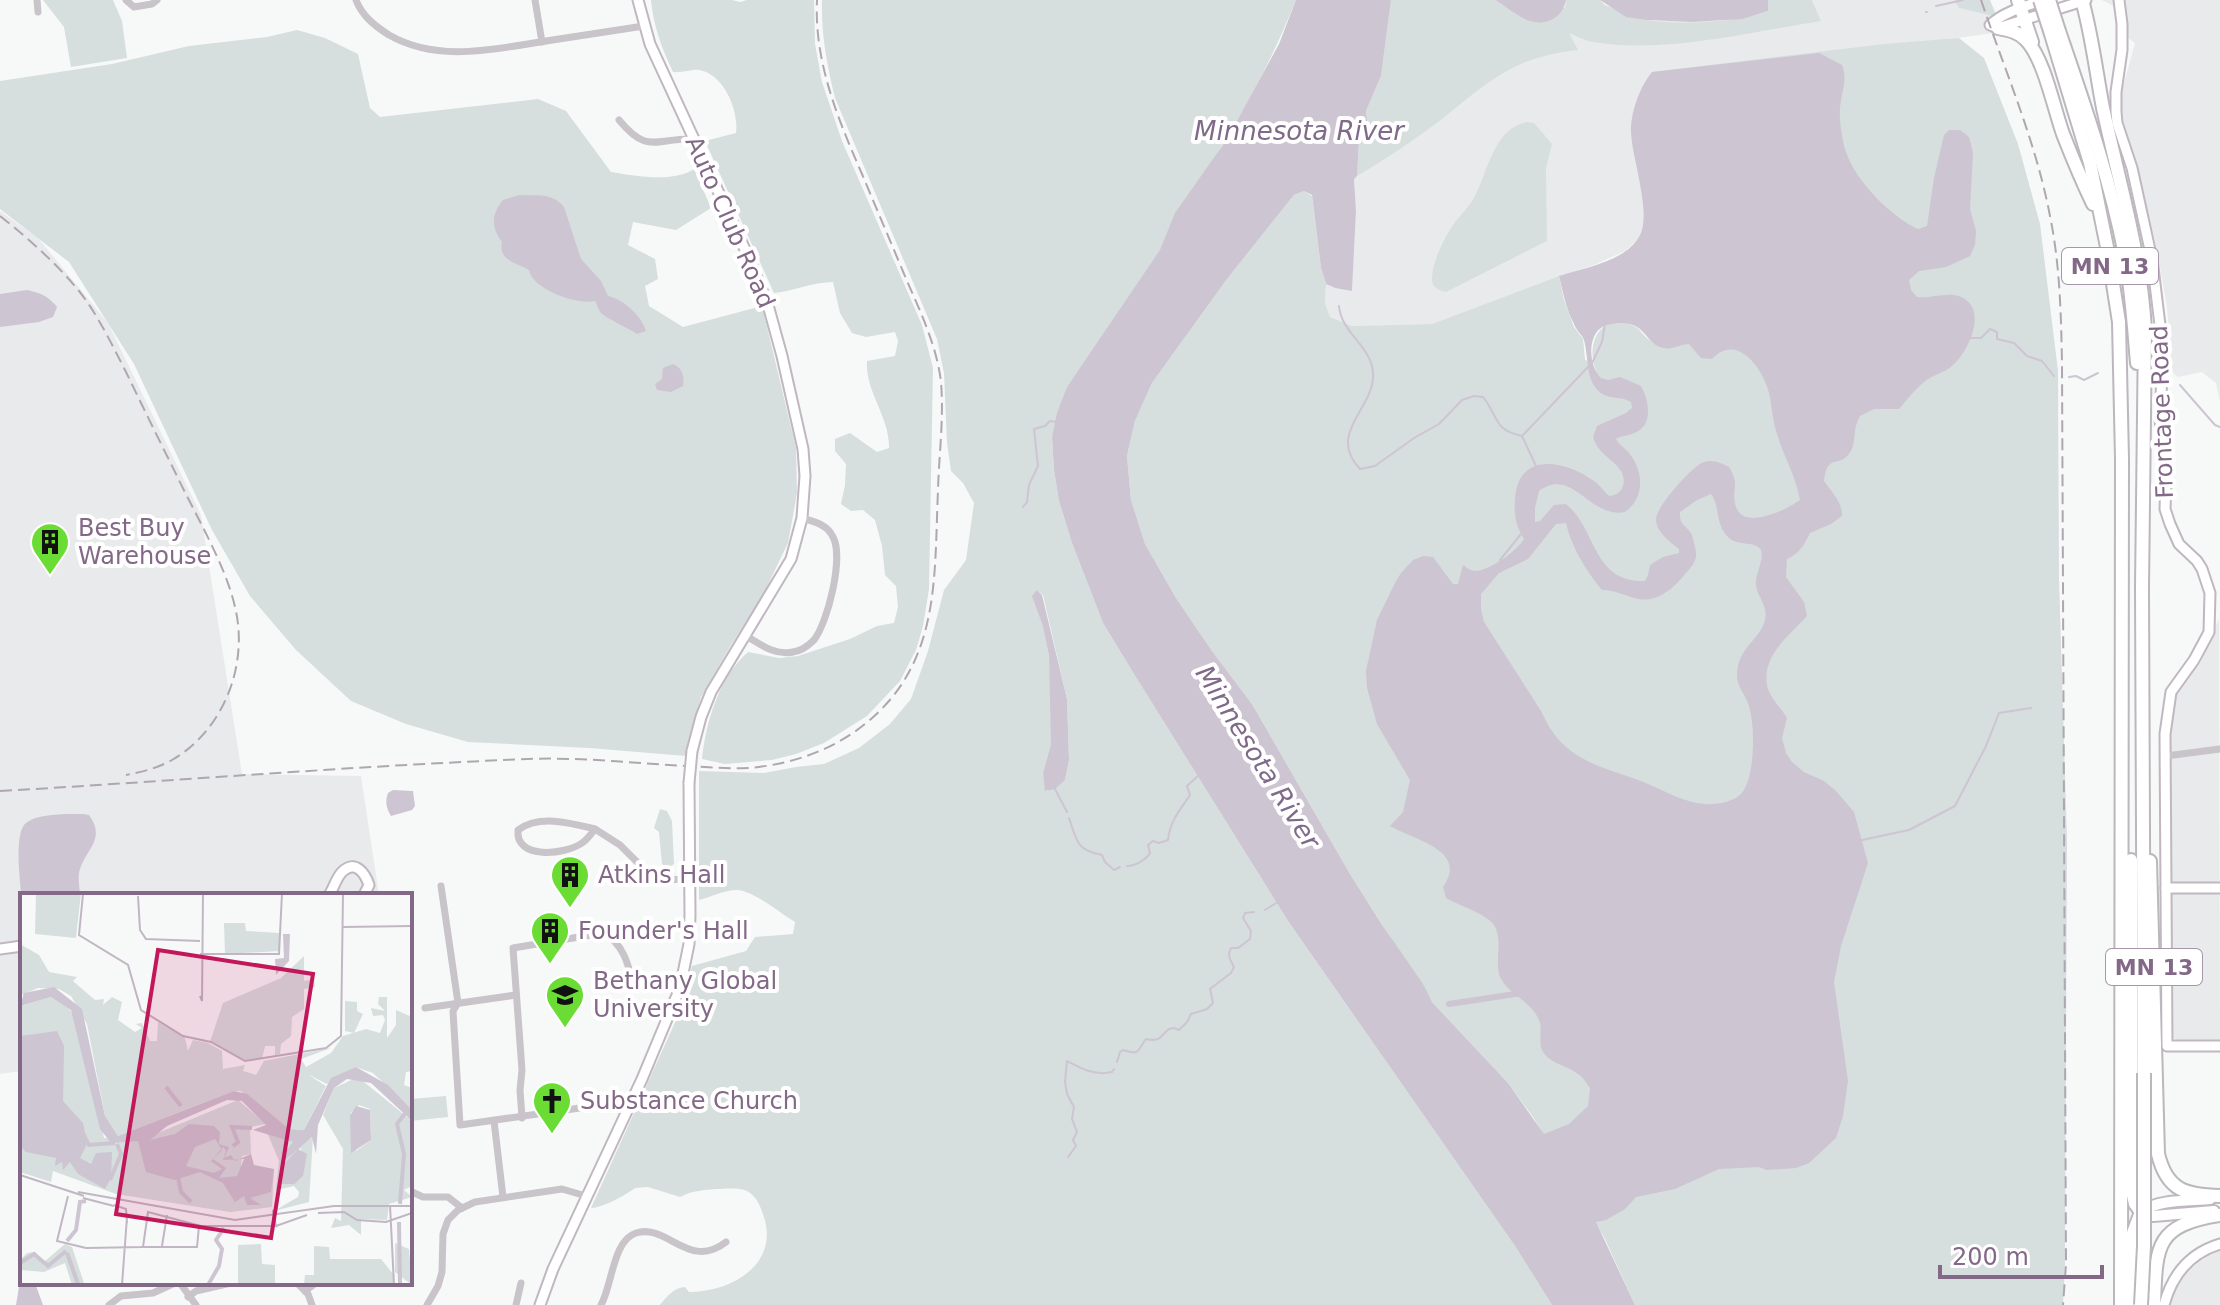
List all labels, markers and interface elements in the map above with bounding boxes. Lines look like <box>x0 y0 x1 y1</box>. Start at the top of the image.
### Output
water label: Minnesota River <box>1194 116 1406 146</box>
street label: Auto Club Road <box>680 132 780 312</box>
road number: MN 13 <box>2062 248 2158 284</box>
street label: Frontage Road <box>2145 325 2179 499</box>
place label: Best Buy Warehouse <box>78 514 211 570</box>
building icon: Best Buy Warehouse <box>29 521 71 576</box>
water label: Minnesota River <box>1190 660 1328 856</box>
building icon: Atkins Hall <box>549 854 591 909</box>
place label: Atkins Hall <box>598 861 725 889</box>
inset map <box>20 893 412 1285</box>
building icon: Founder's Hall <box>529 910 571 965</box>
place label: Founder's Hall <box>578 917 749 945</box>
road number: MN 13 <box>2106 949 2202 985</box>
place label: Bethany Global University <box>593 967 777 1023</box>
school or university icon: Bethany Global University <box>544 974 586 1029</box>
church icon: Substance Church <box>531 1080 573 1135</box>
place label: Substance Church <box>580 1087 798 1115</box>
scale bar <box>1940 1229 2102 1279</box>
text: 200 m <box>1952 1243 2029 1271</box>

